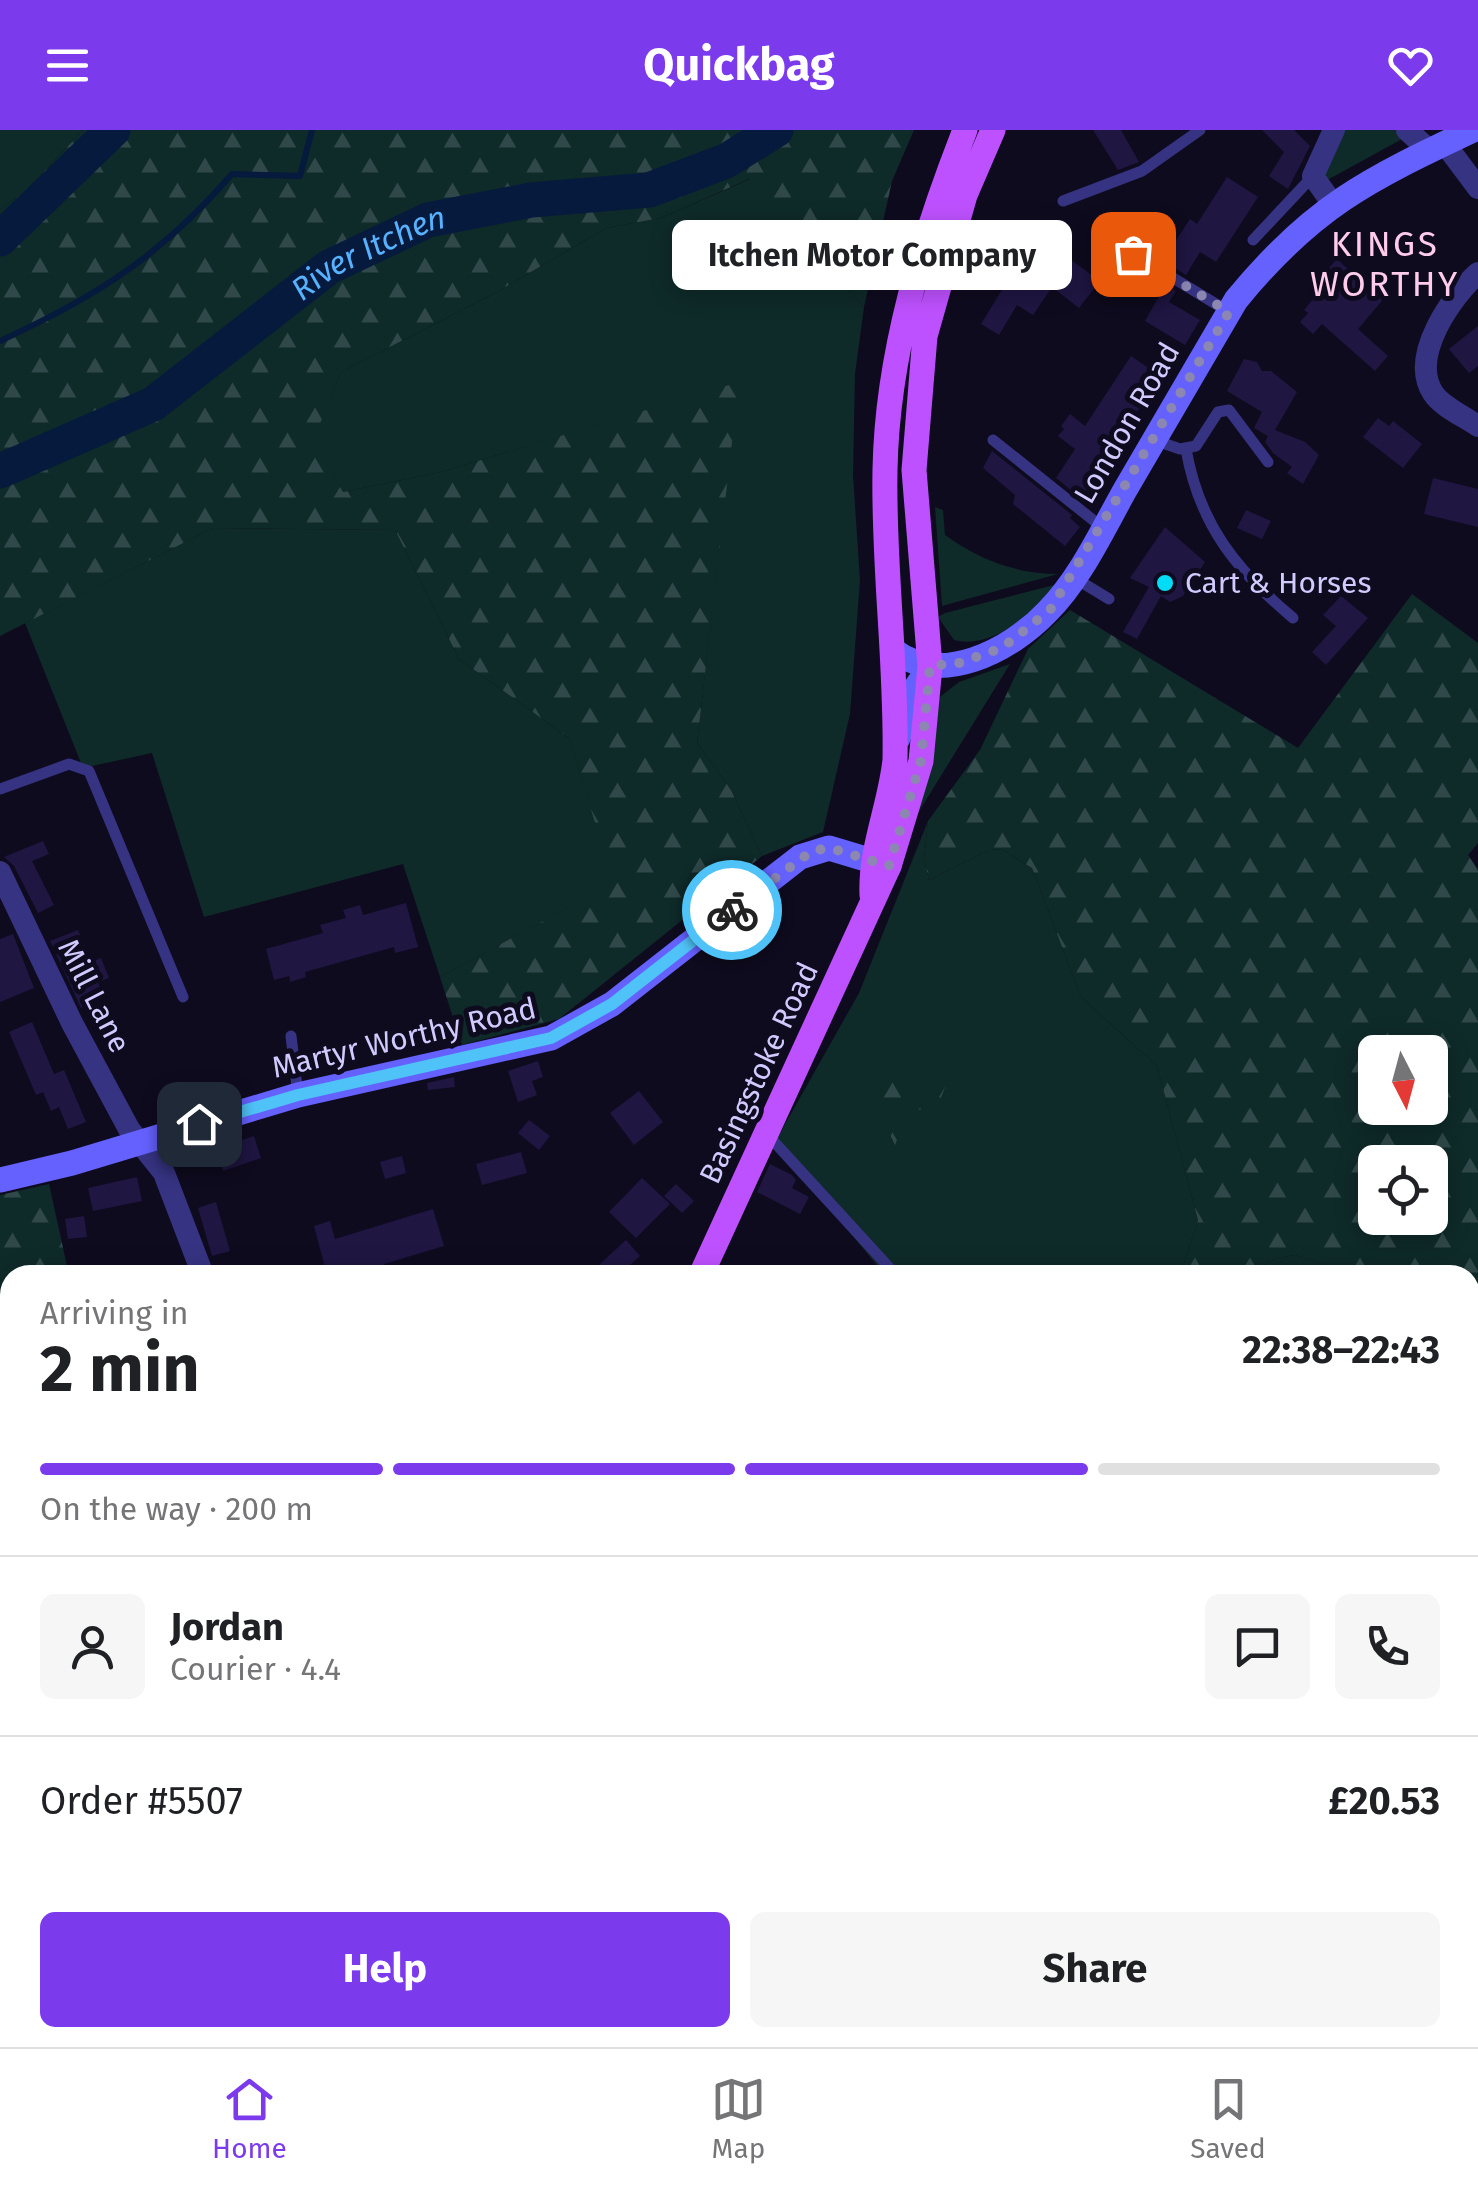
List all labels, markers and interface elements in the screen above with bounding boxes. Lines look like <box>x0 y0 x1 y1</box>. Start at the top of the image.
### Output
icon: menu <box>40 38 95 93</box>
text: Quickbag <box>643 38 835 92</box>
icon: heart <box>1383 38 1438 93</box>
water label: River Itchen <box>284 198 448 308</box>
pin <box>1091 212 1176 297</box>
callout: Itchen Motor Company <box>673 219 1073 289</box>
district label: KINGS WORTHY <box>1310 223 1460 305</box>
icon: bag <box>1106 227 1161 282</box>
text: Itchen Motor Company <box>708 236 1036 274</box>
street label: London Road <box>1067 336 1187 510</box>
place label: Cart & Horses <box>1185 565 1371 601</box>
marker: Cart & Horses <box>1154 572 1176 594</box>
courier <box>682 860 782 960</box>
icon: bike <box>705 883 760 938</box>
street label: Mill Lane <box>50 933 138 1059</box>
street label: Basingstoke Road <box>692 957 826 1189</box>
street label: Martyr Worthy Road <box>268 990 540 1086</box>
north arrow <box>1358 1035 1448 1125</box>
map controls <box>1358 1035 1448 1235</box>
pin <box>157 1082 242 1167</box>
icon: home <box>172 1097 227 1152</box>
button: locate <box>1358 1145 1448 1235</box>
text: Arriving in <box>40 1294 188 1332</box>
text: 22:38–22:43 <box>1242 1327 1440 1373</box>
text: 2 min <box>40 1330 200 1408</box>
text: On the way · 200 m <box>40 1490 313 1528</box>
button: person <box>40 1594 145 1699</box>
button: chat <box>1205 1594 1310 1699</box>
button: phone <box>1335 1594 1440 1699</box>
text: Jordan <box>170 1604 284 1650</box>
text: Courier · 4.4 <box>170 1650 341 1688</box>
text: Order #5507 <box>40 1778 243 1824</box>
text: £20.53 <box>1328 1778 1440 1824</box>
button: Help <box>40 1912 730 2027</box>
button: Share <box>750 1912 1440 2027</box>
tab: Home <box>212 2072 287 2165</box>
tab: Map <box>711 2072 766 2165</box>
tab: Saved <box>1190 2072 1266 2165</box>

